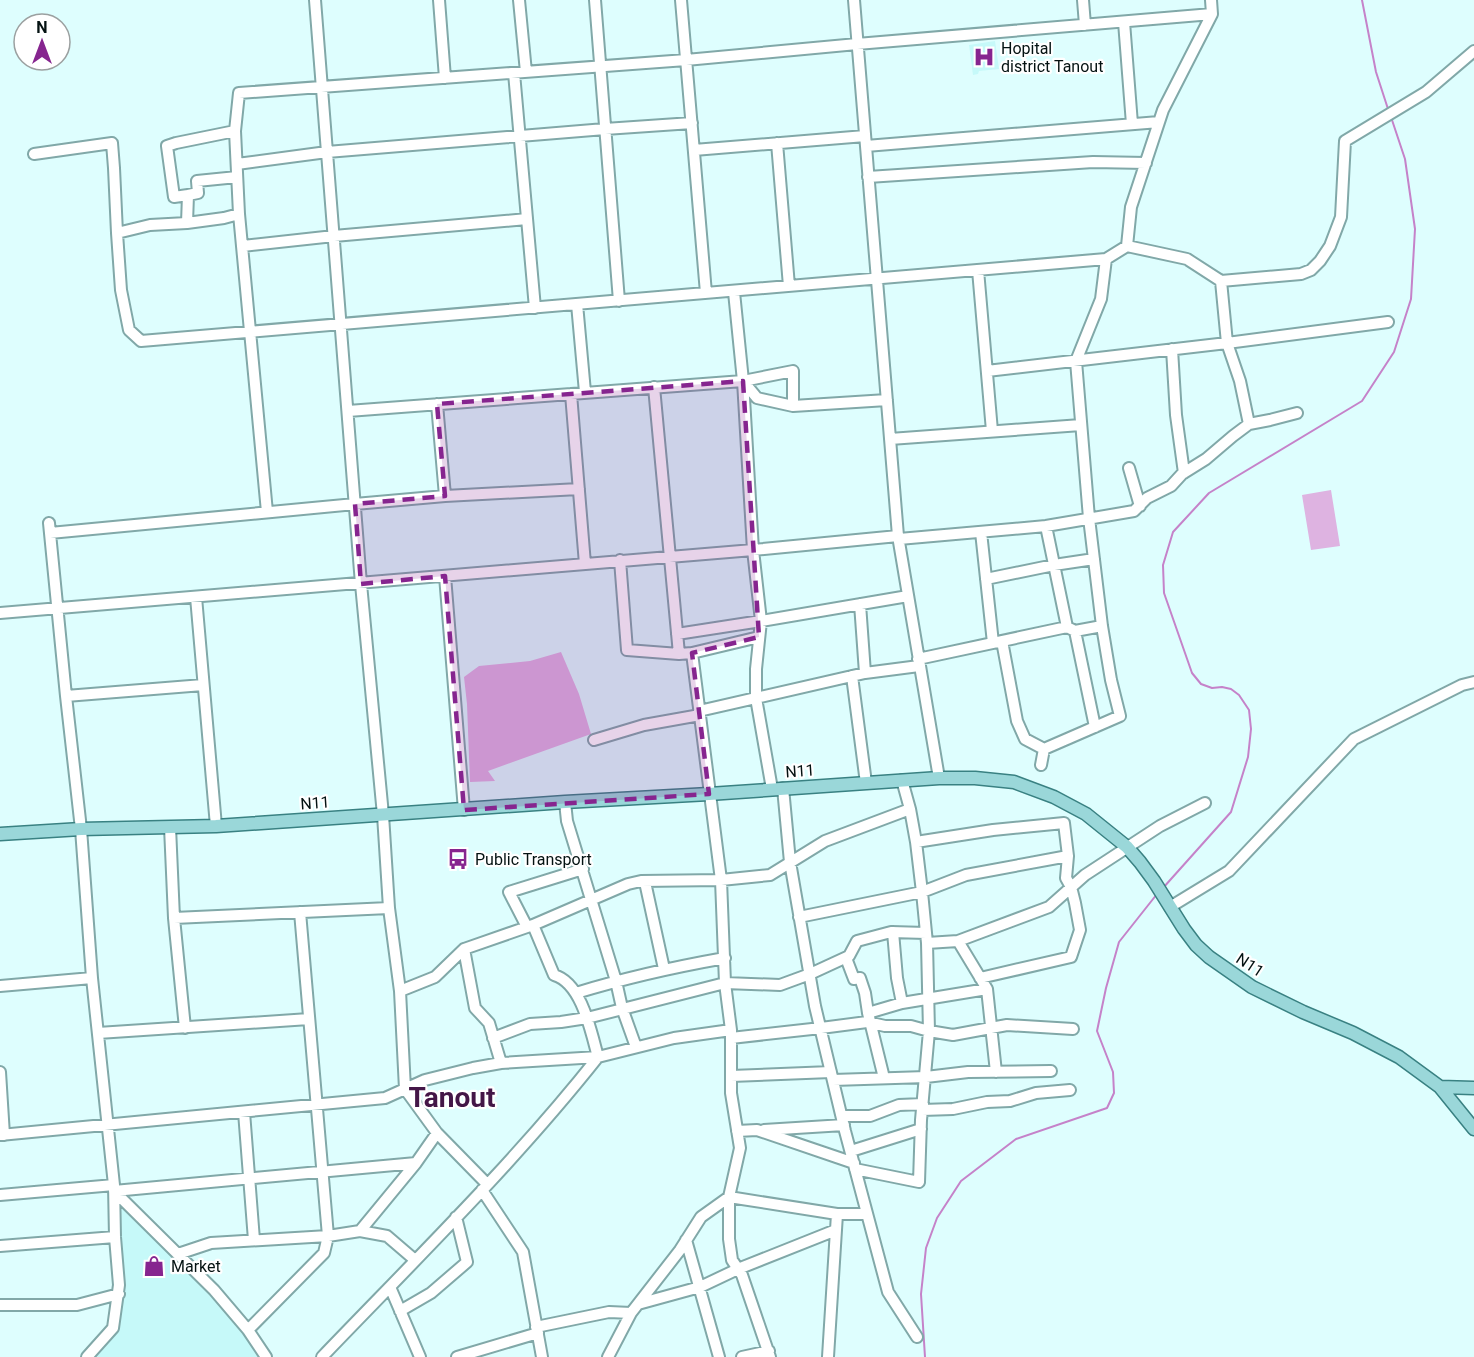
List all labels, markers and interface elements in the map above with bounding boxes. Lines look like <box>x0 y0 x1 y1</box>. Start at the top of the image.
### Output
north arrow <box>12 12 72 72</box>
text: N <box>36 18 48 37</box>
place label: Hopital district Tanout <box>1001 39 1103 76</box>
hospital icon: Hopital district Tanout <box>972 45 996 69</box>
street label: N11 <box>785 760 815 782</box>
street label: N11 <box>300 792 330 814</box>
bus stop icon: Public Transport <box>446 847 470 871</box>
place label: Public Transport <box>475 850 592 869</box>
street label: N11 <box>1232 949 1268 981</box>
district label: Tanout <box>409 1081 495 1114</box>
shop icon: Market <box>142 1254 166 1278</box>
place label: Market <box>171 1257 221 1276</box>

